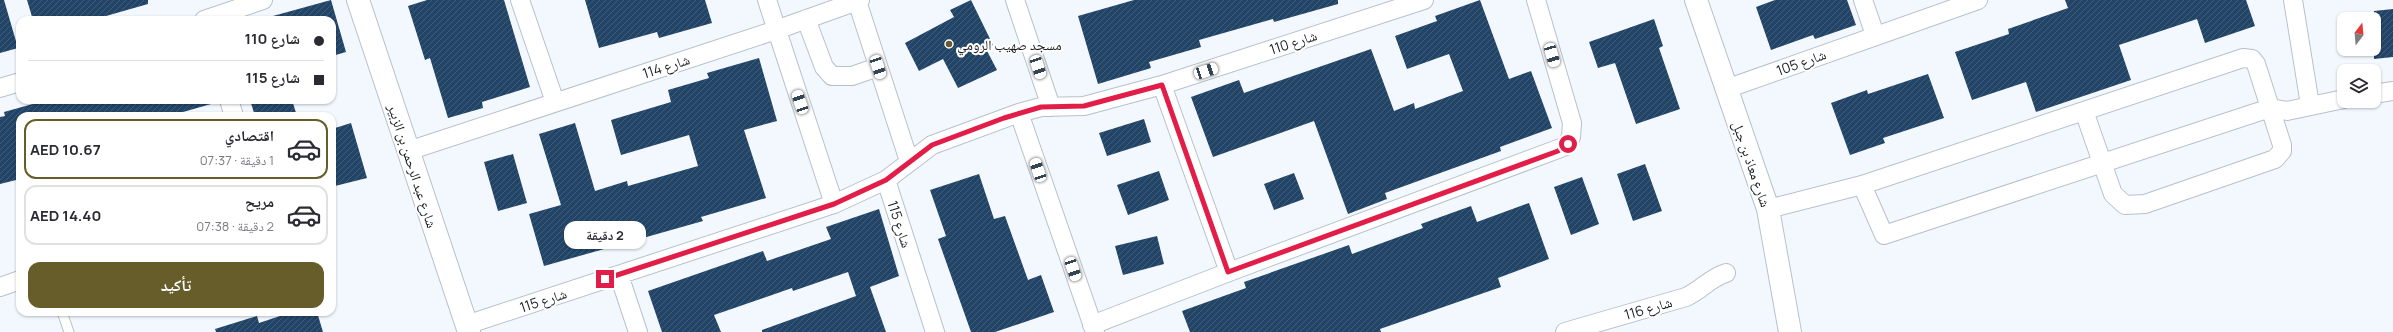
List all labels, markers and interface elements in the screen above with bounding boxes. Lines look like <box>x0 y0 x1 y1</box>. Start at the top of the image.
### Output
north arrow <box>2337 12 2381 56</box>
map controls <box>2337 12 2381 108</box>
street label: شارع 110 <box>1267 25 1319 60</box>
text: شارع 110 <box>244 28 300 49</box>
place label: مسجد صهيب الرومي <box>957 35 1062 56</box>
marker: مسجد صهيب الرومي <box>944 39 954 49</box>
car <box>1543 42 1561 68</box>
street label: شارع 105 <box>1774 44 1829 81</box>
street label: شارع 114 <box>640 49 692 83</box>
car <box>869 54 887 80</box>
car <box>1029 54 1047 80</box>
car <box>1193 62 1219 80</box>
button: layers <box>2337 64 2381 108</box>
text: شارع 115 <box>246 67 300 88</box>
car <box>790 89 810 115</box>
street label: شارع عبد الرحمن بن الزبير <box>383 101 442 231</box>
street label: شارع معاذ بن جبل <box>1727 118 1776 210</box>
text: اقتصادي <box>225 125 274 146</box>
icon: car <box>286 131 322 167</box>
route start <box>1559 135 1577 153</box>
text: AED 10.67 <box>30 139 101 160</box>
text: 1 دقيقة · 07:37 <box>200 151 274 169</box>
car <box>1028 157 1048 183</box>
text: مريح <box>245 191 274 212</box>
icon: car <box>286 197 322 233</box>
street label: شارع 115 <box>883 198 917 250</box>
text: AED 14.40 <box>30 205 101 226</box>
text: 2 دقيقة · 07:38 <box>196 217 274 235</box>
callout: 2 دقيقة <box>564 221 646 249</box>
text: 2 دقيقة <box>586 226 624 244</box>
car <box>1063 256 1083 282</box>
button: تأكيد <box>28 262 324 308</box>
route end <box>596 270 614 288</box>
street label: شارع 115 <box>517 283 569 317</box>
street label: شارع 116 <box>1622 292 1674 325</box>

